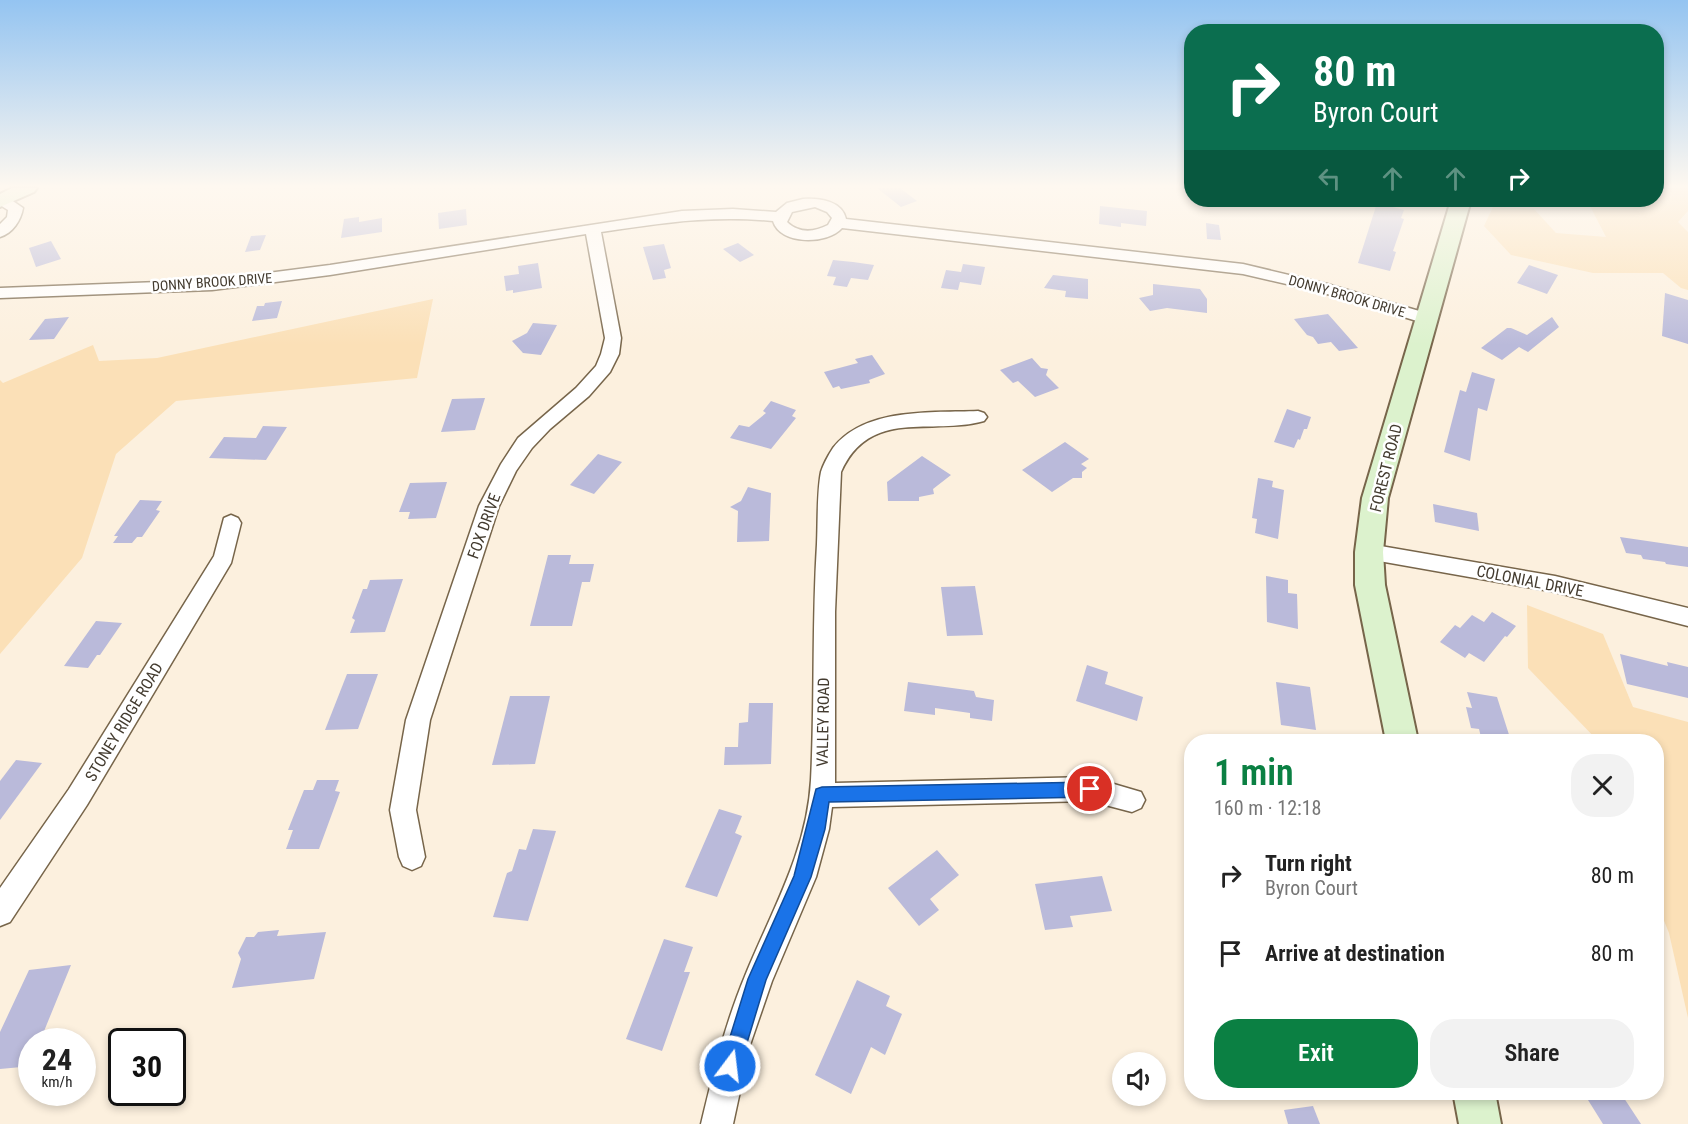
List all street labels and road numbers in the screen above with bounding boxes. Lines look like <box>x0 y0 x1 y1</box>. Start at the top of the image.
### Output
street label: DONNY BROOK DRIVE <box>151 270 273 294</box>
street label: DONNY BROOK DRIVE <box>1287 272 1407 320</box>
street label: FOREST ROAD <box>1366 422 1406 514</box>
street label: FOX DRIVE <box>463 491 505 561</box>
street label: COLONIAL DRIVE <box>1475 561 1585 601</box>
street label: STONEY RIDGE ROAD <box>81 659 167 785</box>
street label: VALLEY ROAD <box>813 677 833 767</box>

